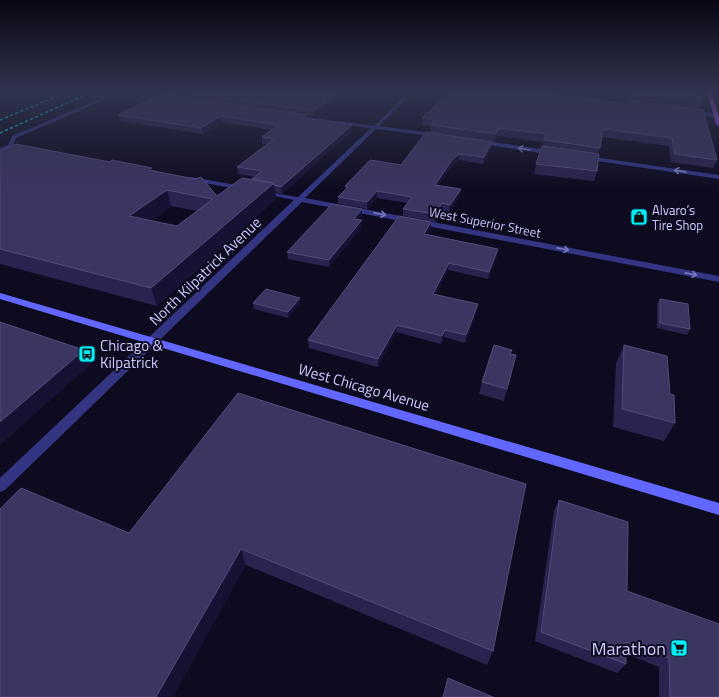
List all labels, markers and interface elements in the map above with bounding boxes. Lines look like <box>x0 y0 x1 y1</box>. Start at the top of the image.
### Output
one-way arrow <box>518 145 531 153</box>
one-way arrow <box>674 167 687 175</box>
place label: Alvaro’s Tire Shop <box>652 200 703 235</box>
street label: West Superior Street <box>427 201 543 243</box>
shop icon: Alvaro’s Tire Shop <box>629 207 649 227</box>
street label: North Kilpatrick Avenue <box>144 211 266 331</box>
one-way arrow <box>373 211 386 219</box>
one-way arrow <box>556 246 569 254</box>
one-way arrow <box>684 270 697 278</box>
place label: Chicago & Kilpatrick <box>100 334 163 374</box>
bus stop icon: Chicago & Kilpatrick <box>77 344 97 364</box>
street label: West Chicago Avenue <box>296 357 432 417</box>
place label: Marathon <box>591 635 666 662</box>
supermarket icon: Marathon <box>669 638 689 658</box>

